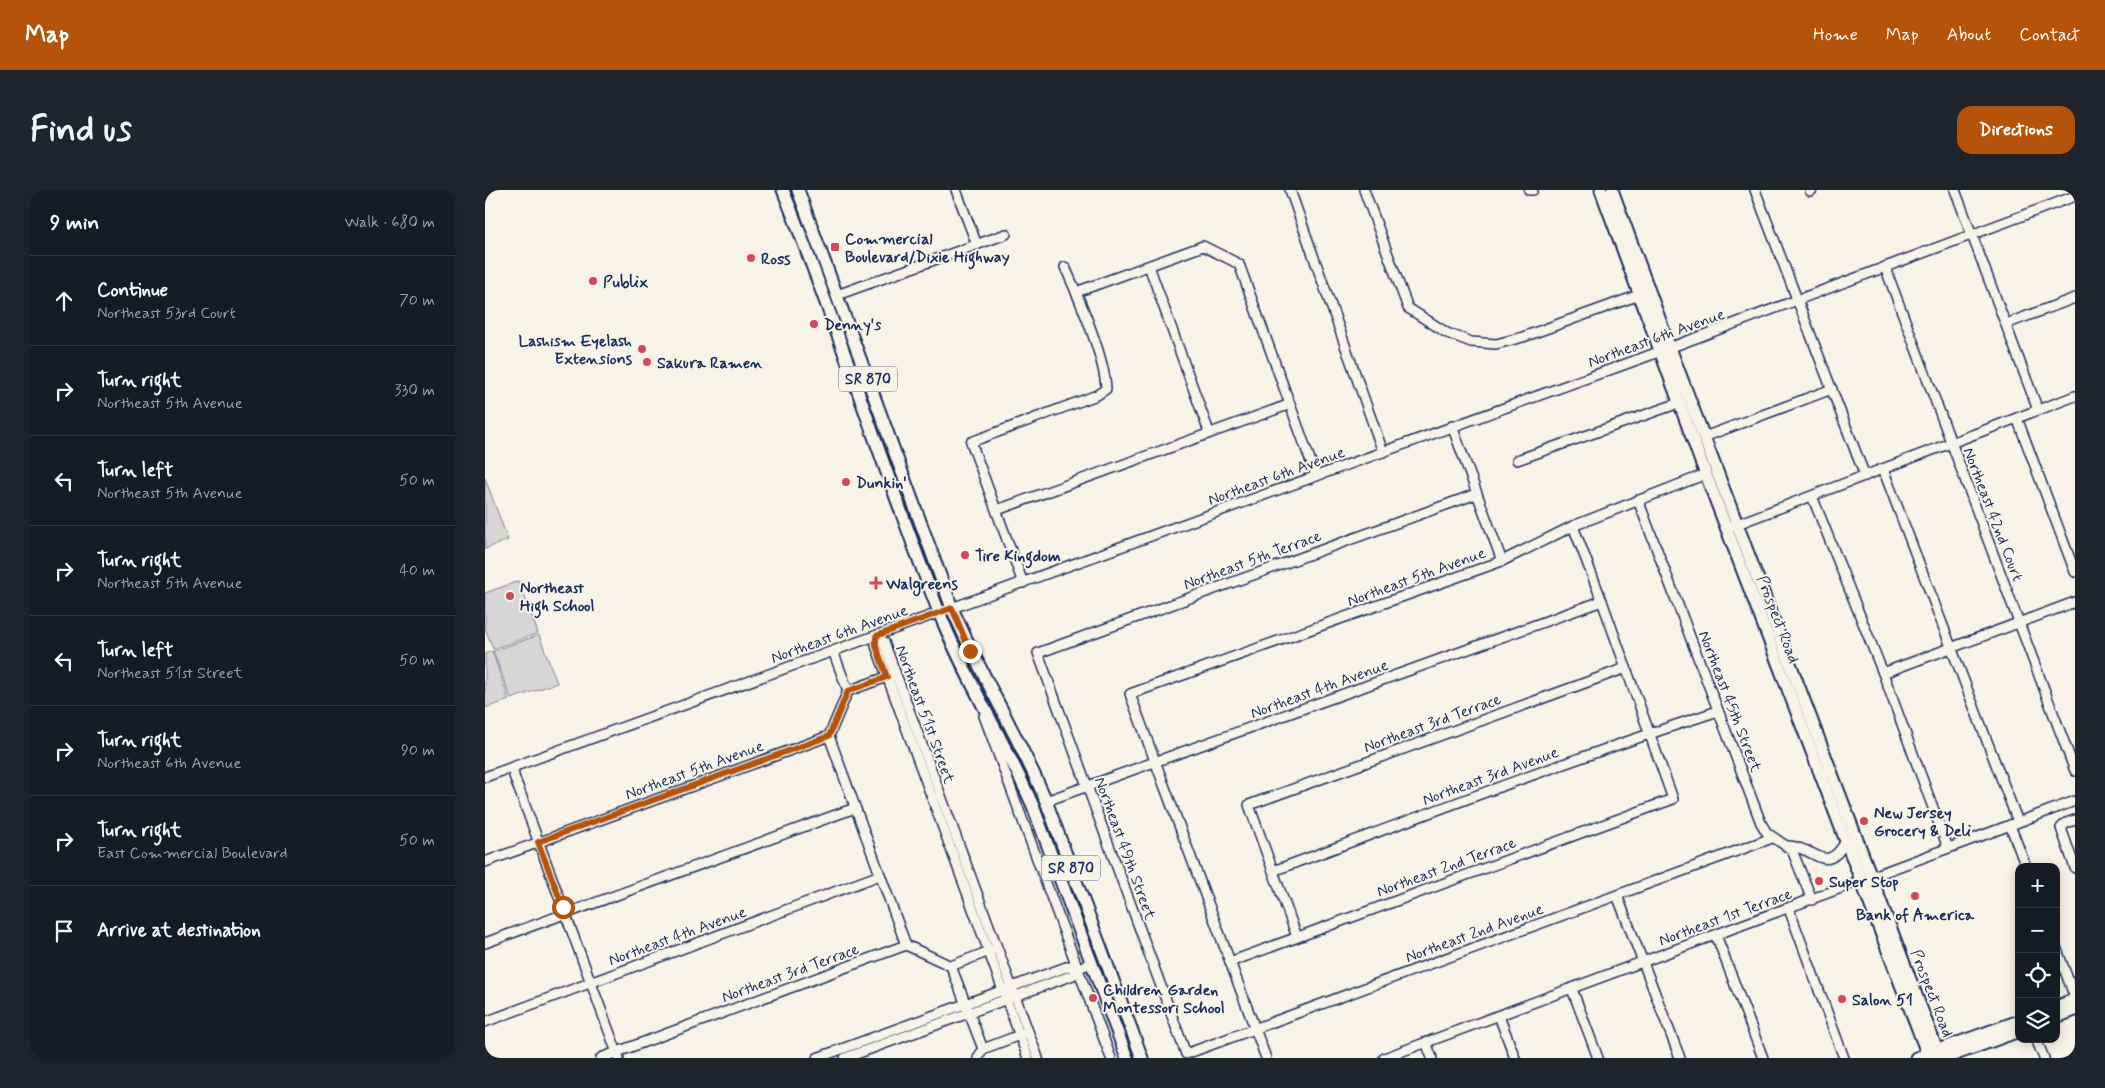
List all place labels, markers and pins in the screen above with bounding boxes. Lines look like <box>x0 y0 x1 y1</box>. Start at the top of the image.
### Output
place label: Commercial Boulevard/Dixie Highway <box>845 229 1010 270</box>
marker: Commercial Boulevard/Dixie Highway <box>829 241 841 253</box>
place label: Ross <box>761 249 791 270</box>
marker: Ross <box>745 252 757 264</box>
place label: Publix <box>603 272 649 293</box>
marker: Publix <box>587 275 599 287</box>
place label: Denny's <box>824 315 882 336</box>
marker: Denny's <box>808 318 820 330</box>
place label: Lashism Eyelash Extensions <box>518 331 633 370</box>
marker: Lashism Eyelash Extensions <box>636 343 648 355</box>
place label: Sakura Ramen <box>657 353 763 374</box>
marker: Sakura Ramen <box>641 356 653 368</box>
place label: Dunkin' <box>856 473 907 494</box>
marker: Dunkin' <box>840 476 852 488</box>
place label: Tire Kingdom <box>975 546 1061 569</box>
marker: Tire Kingdom <box>959 549 971 561</box>
place label: Walgreens <box>885 574 958 597</box>
marker: Walgreens <box>870 577 882 589</box>
place label: Northeast High School <box>520 578 595 619</box>
marker: Northeast High School <box>504 590 516 602</box>
place label: New Jersey Grocery & Deli <box>1874 803 1972 842</box>
marker: New Jersey Grocery & Deli <box>1858 815 1870 827</box>
place label: Super Stop <box>1829 872 1899 893</box>
marker: Super Stop <box>1813 875 1825 887</box>
marker: Bank of America <box>1909 890 1921 902</box>
place label: Bank of America <box>1856 905 1974 926</box>
place label: Children Garden Montessori School <box>1103 980 1225 1019</box>
place label: Salon 51 <box>1852 990 1913 1011</box>
marker: Children Garden Montessori School <box>1087 992 1099 1004</box>
marker: Salon 51 <box>1836 993 1848 1005</box>

